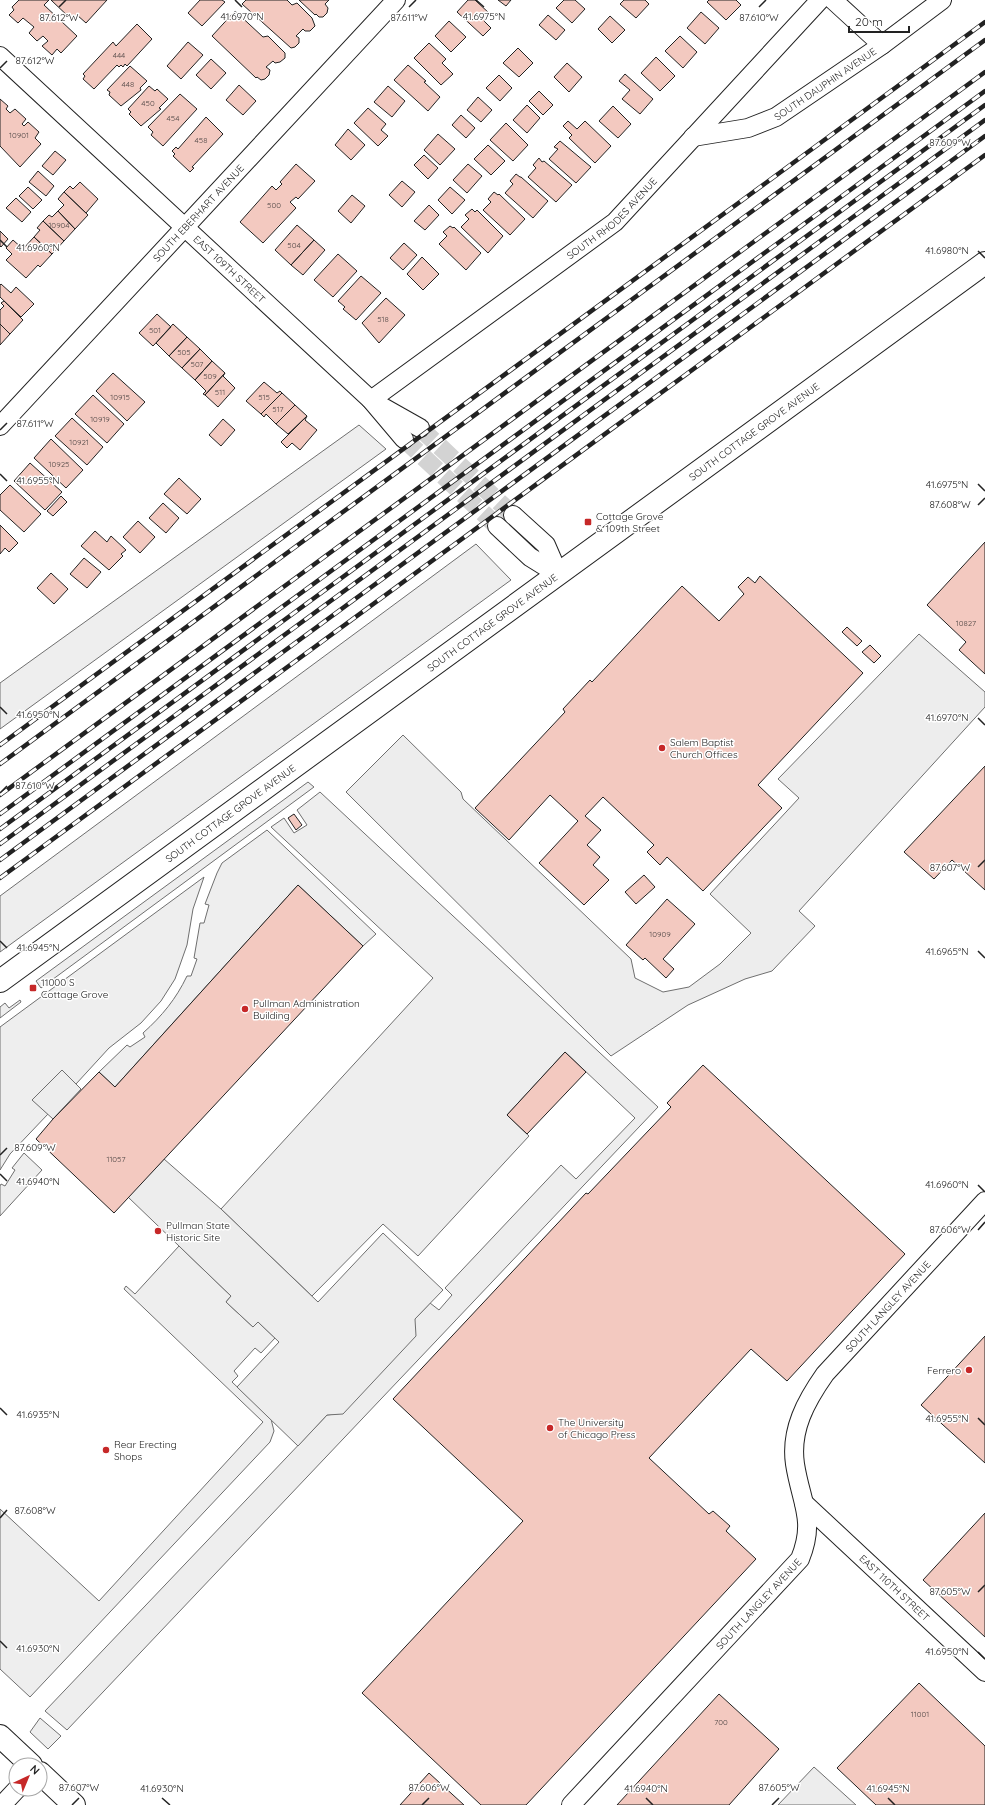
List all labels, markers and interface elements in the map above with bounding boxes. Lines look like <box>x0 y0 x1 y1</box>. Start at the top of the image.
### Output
scale bar <box>849 8 909 34</box>
text: 41.6970°N <box>220 10 264 23</box>
text: 41.6975°N <box>463 10 505 23</box>
text: 87.612°W <box>40 11 79 24</box>
text: 87.611°W <box>390 11 428 24</box>
text: 87.610°W <box>739 11 779 24</box>
text: 20 m <box>855 14 883 29</box>
street label: SOUTH DAUPHIN AVENUE <box>772 45 879 123</box>
house number: 444 <box>113 50 125 60</box>
text: 87.612°W <box>16 54 55 67</box>
house number: 448 <box>122 79 134 89</box>
house number: 450 <box>141 98 155 108</box>
house number: 454 <box>167 113 179 123</box>
house number: 10901 <box>9 130 29 140</box>
house number: 458 <box>195 135 207 145</box>
text: 87.609°W <box>929 136 971 149</box>
street label: SOUTH EBERHART AVENUE <box>150 162 247 265</box>
street label: SOUTH RHODES AVENUE <box>564 175 660 262</box>
house number: 500 <box>267 200 281 210</box>
house number: 10904 <box>48 220 70 230</box>
street label: EAST 109TH STREET <box>190 233 268 306</box>
house number: 504 <box>287 240 301 250</box>
text: 41.6960°N <box>16 241 60 254</box>
text: 41.6980°N <box>925 244 969 257</box>
house number: 518 <box>377 314 389 324</box>
house number: 501 <box>149 325 161 335</box>
house number: 505 <box>177 347 191 357</box>
house number: 507 <box>191 359 203 369</box>
house number: 509 <box>203 371 217 381</box>
street label: SOUTH COTTAGE GROVE AVENUE <box>686 380 822 484</box>
house number: 511 <box>215 387 225 397</box>
house number: 10915 <box>110 392 130 402</box>
house number: 515 <box>258 392 270 402</box>
house number: 517 <box>272 404 284 414</box>
house number: 10919 <box>90 414 110 424</box>
text: 87.611°W <box>16 417 54 430</box>
house number: 10921 <box>69 437 89 447</box>
house number: 10925 <box>49 459 69 469</box>
text: 41.6955°N <box>16 474 60 487</box>
text: 41.6975°N <box>926 478 968 491</box>
text: 87.608°W <box>929 498 971 511</box>
place label: Cottage Grove & 109th Street <box>596 510 664 535</box>
marker: Cottage Grove & 109th Street <box>583 517 593 527</box>
street label: SOUTH COTTAGE GROVE AVENUE <box>425 571 560 675</box>
house number: 10827 <box>956 618 976 628</box>
text: 41.6950°N <box>16 708 60 721</box>
text: 41.6970°N <box>925 711 969 724</box>
place label: Salem Baptist Church Offices <box>670 736 738 761</box>
marker: Salem Baptist Church Offices <box>657 743 667 753</box>
street label: SOUTH COTTAGE GROVE AVENUE <box>163 761 299 865</box>
text: 87.610°W <box>15 779 55 792</box>
text: 87.607°W <box>930 861 970 874</box>
house number: 10909 <box>649 929 671 939</box>
text: 41.6945°N <box>16 941 60 954</box>
text: 41.6965°N <box>925 945 969 958</box>
place label: 11000 S Cottage Grove <box>41 976 109 1001</box>
marker: 11000 S Cottage Grove <box>28 983 38 993</box>
place label: Pullman Administration Building <box>253 997 360 1022</box>
marker: Pullman Administration Building <box>240 1004 250 1014</box>
text: 87.609°W <box>14 1141 56 1154</box>
house number: 11057 <box>106 1154 126 1164</box>
text: 41.6940°N <box>16 1175 60 1188</box>
text: 41.6960°N <box>925 1178 969 1191</box>
place label: Pullman State Historic Site <box>166 1219 230 1244</box>
text: 87.606°W <box>929 1223 971 1236</box>
marker: Pullman State Historic Site <box>153 1226 163 1236</box>
street label: SOUTH LANGLEY AVENUE <box>843 1258 934 1355</box>
place label: Ferrero <box>927 1364 961 1377</box>
marker: Ferrero <box>964 1365 974 1375</box>
text: 41.6935°N <box>17 1408 59 1421</box>
text: 41.6955°N <box>925 1412 969 1425</box>
place label: The University of Chicago Press <box>558 1416 636 1441</box>
marker: The University of Chicago Press <box>545 1423 555 1433</box>
place label: Rear Erecting Shops <box>114 1438 177 1463</box>
marker: Rear Erecting Shops <box>101 1445 111 1455</box>
text: 87.608°W <box>14 1504 56 1517</box>
street label: EAST 110TH STREET <box>856 1552 932 1624</box>
street label: SOUTH LANGLEY AVENUE <box>713 1556 805 1652</box>
text: 87.605°W <box>929 1585 971 1598</box>
text: 41.6930°N <box>16 1642 60 1655</box>
text: 41.6950°N <box>925 1645 969 1658</box>
house number: 11001 <box>911 1709 929 1719</box>
house number: 700 <box>714 1717 728 1727</box>
north arrow <box>8 1757 48 1797</box>
text: N <box>27 1762 43 1778</box>
text: 87.607°W <box>59 1781 99 1794</box>
text: 87.606°W <box>408 1781 450 1794</box>
text: 87.605°W <box>758 1781 800 1794</box>
text: 41.6930°N <box>140 1782 184 1795</box>
text: 41.6940°N <box>624 1782 668 1795</box>
text: 41.6945°N <box>866 1782 910 1795</box>

